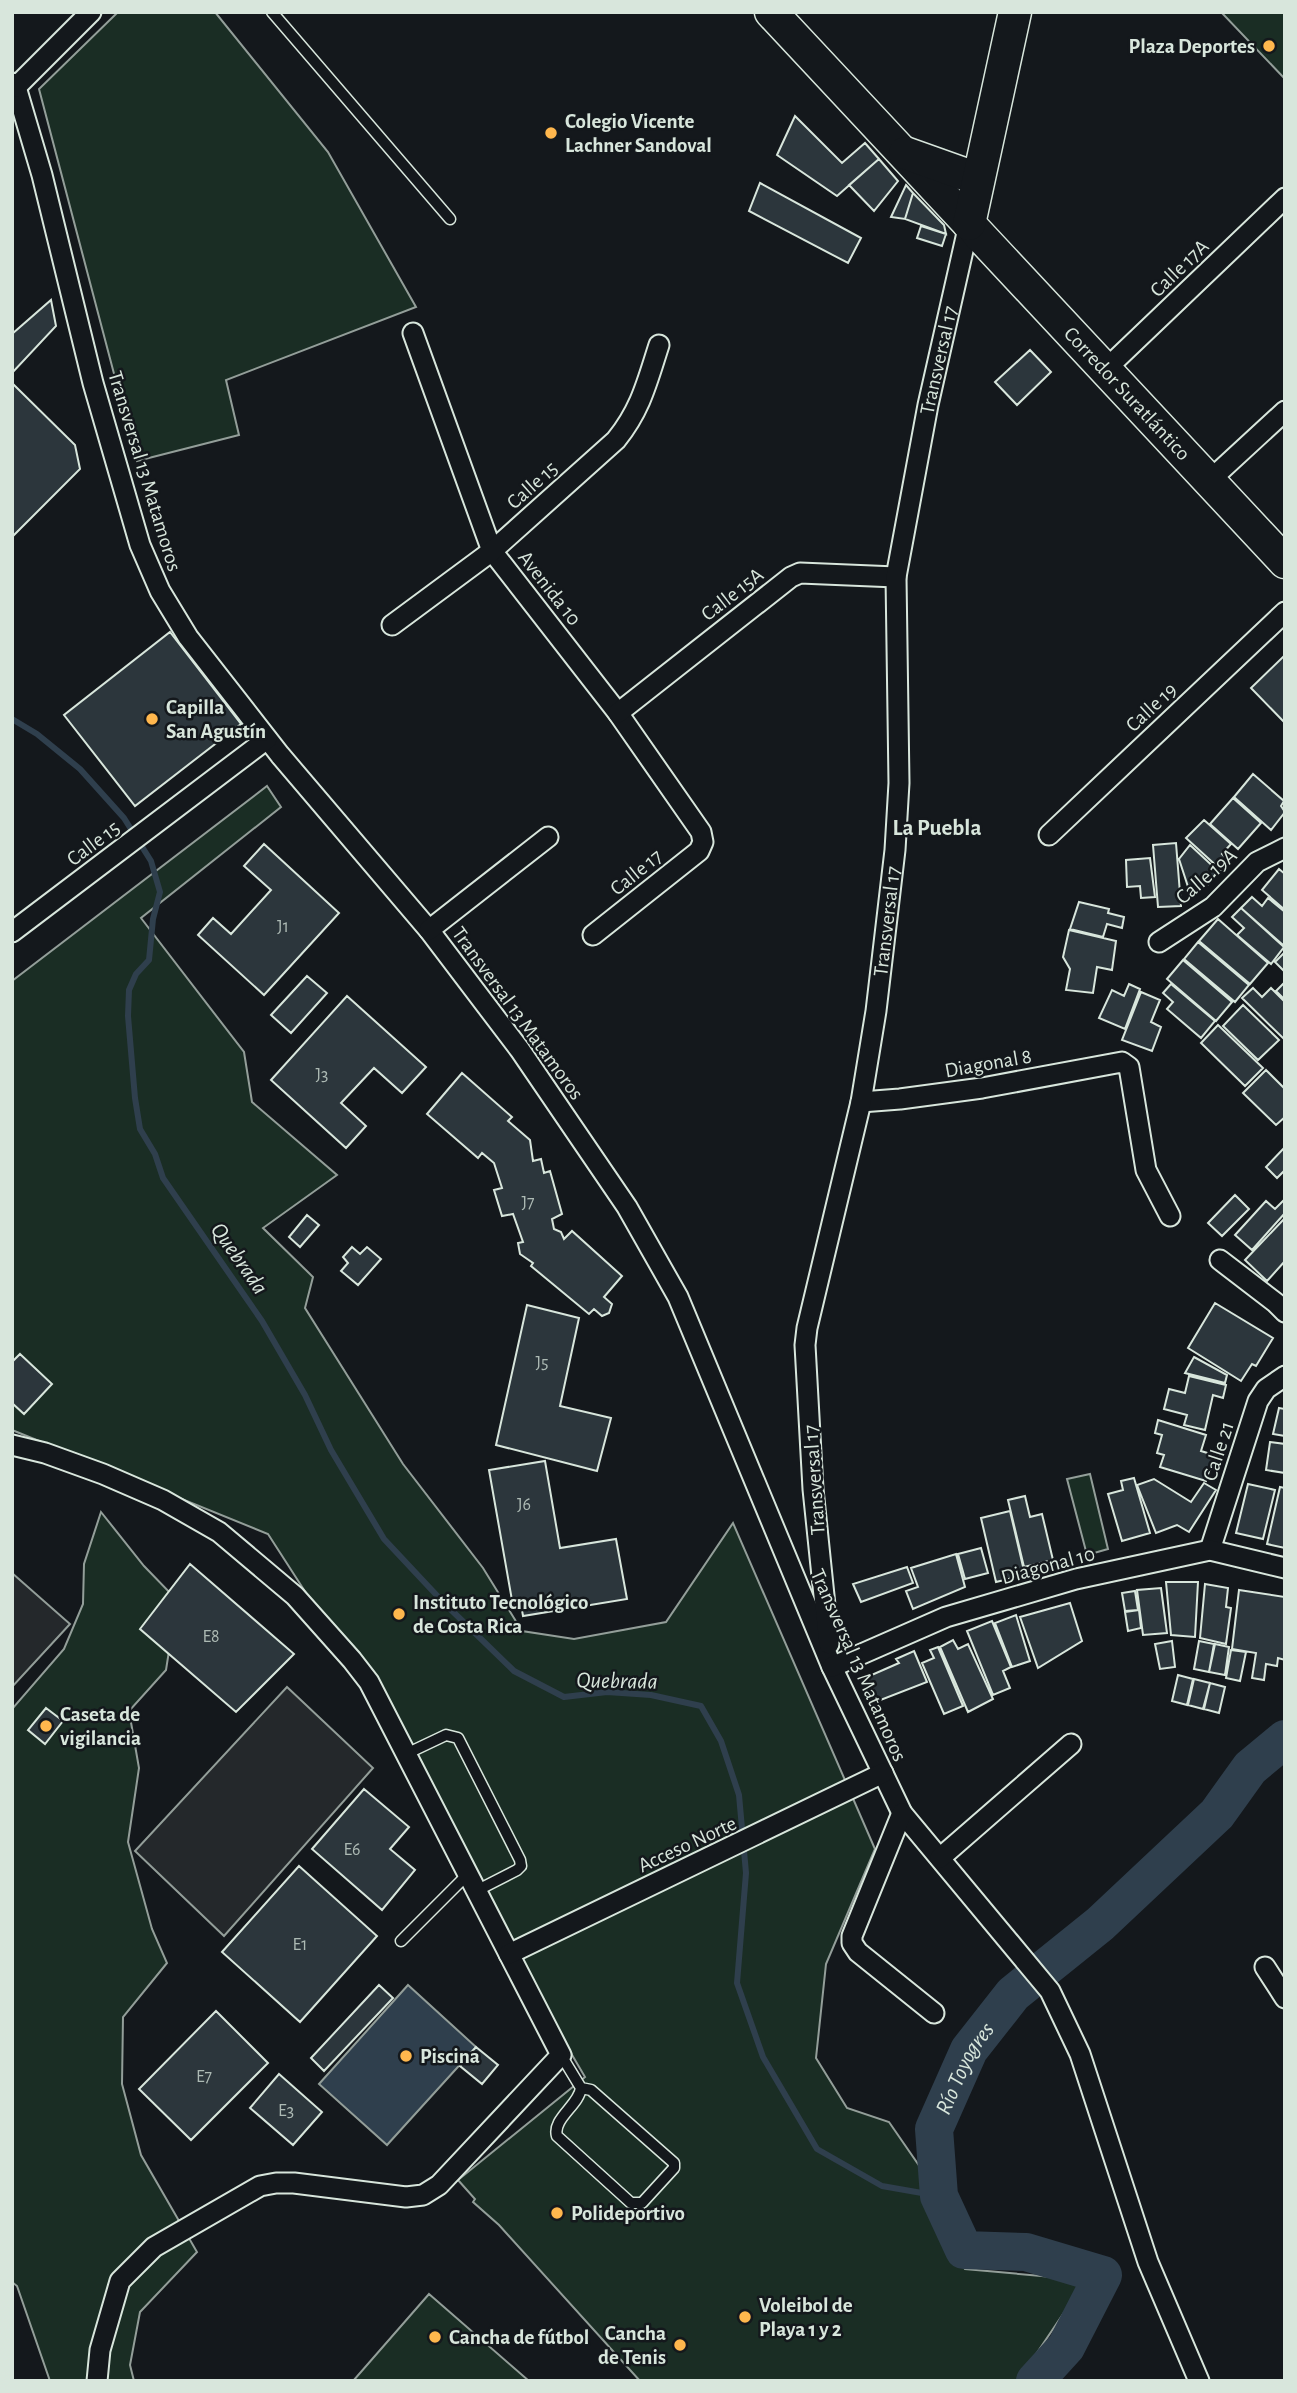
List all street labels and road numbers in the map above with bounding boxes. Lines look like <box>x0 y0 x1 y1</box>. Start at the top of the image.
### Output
street label: Calle 17A <box>1146 236 1213 301</box>
street label: Transversal 17 <box>916 304 961 416</box>
street label: Corredor Suratlántico <box>1060 323 1194 465</box>
street label: Transversal 13 Matamoros <box>104 369 185 574</box>
street label: Calle 15 <box>503 457 562 513</box>
street label: Avenida 10 <box>514 547 585 630</box>
street label: Calle 15A <box>697 564 767 625</box>
street label: Calle 19 <box>1122 679 1181 736</box>
street label: Calle 15 <box>63 817 124 870</box>
street label: Calle 19A <box>1172 844 1241 908</box>
street label: Calle 17 <box>606 845 666 899</box>
street label: Transversal 17 <box>870 865 904 978</box>
street label: Transversal 13 Matamoros <box>448 923 587 1104</box>
street label: Diagonal 8 <box>943 1046 1033 1081</box>
street label: Calle 21 <box>1199 1419 1238 1483</box>
street label: Transversal 17 <box>800 1424 829 1536</box>
street label: Diagonal 10 <box>999 1543 1097 1588</box>
street label: Transversal 13 Matamoros <box>807 1566 910 1765</box>
street label: Acceso Norte <box>635 1813 740 1876</box>

